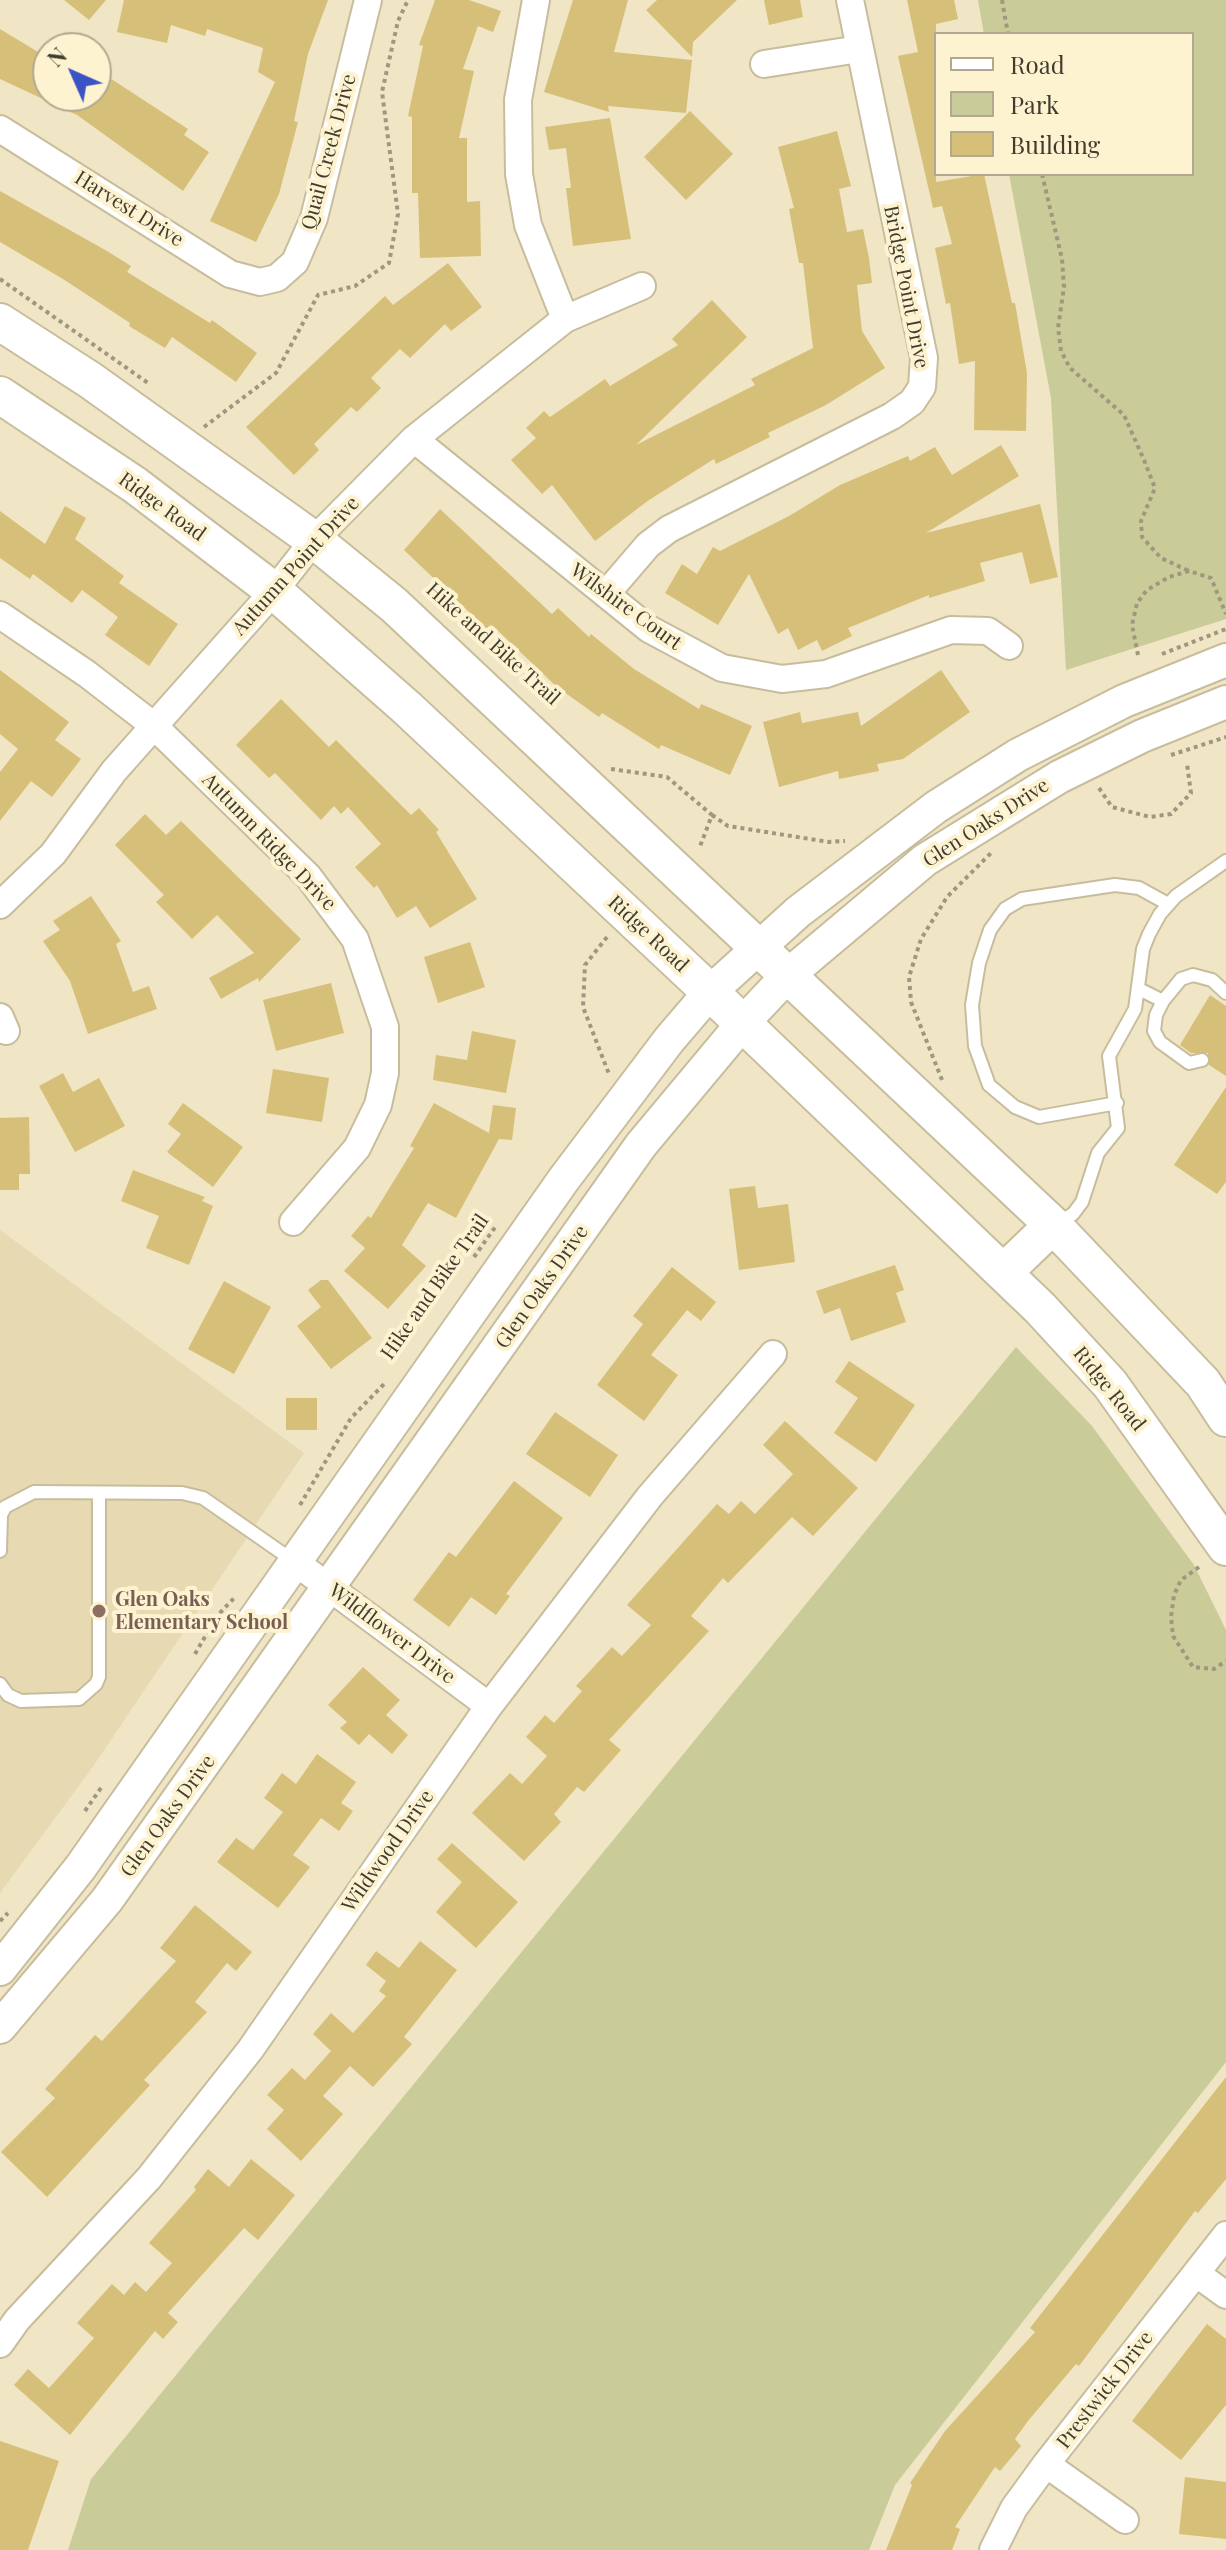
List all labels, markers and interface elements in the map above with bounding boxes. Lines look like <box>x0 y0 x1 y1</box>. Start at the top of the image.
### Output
north arrow <box>32 32 112 112</box>
legend <box>934 32 1194 176</box>
text: N <box>40 40 73 73</box>
text: Road <box>1010 48 1065 80</box>
street label: Quail Creek Drive <box>297 71 361 233</box>
text: Park <box>1010 88 1059 120</box>
text: Building <box>1010 128 1100 160</box>
street label: Harvest Drive <box>70 166 188 252</box>
street label: Bridge Point Drive <box>878 204 934 370</box>
street label: Ridge Road <box>114 467 210 547</box>
street label: Autumn Point Drive <box>227 492 365 640</box>
street label: Wilshire Court <box>566 559 686 655</box>
street label: Hike and Bike Trail <box>421 578 565 710</box>
street label: Autumn Ridge Drive <box>197 768 341 916</box>
street label: Glen Oaks Drive <box>919 773 1053 873</box>
street label: Ridge Road <box>603 891 693 977</box>
street label: Hike and Bike Trail <box>376 1210 494 1364</box>
street label: Glen Oaks Drive <box>491 1221 593 1353</box>
street label: Ridge Road <box>1068 1342 1150 1436</box>
street label: Wildflower Drive <box>324 1579 460 1689</box>
place label: Glen Oaks Elementary School <box>115 1588 288 1635</box>
marker: Glen Oaks Elementary School <box>90 1602 108 1620</box>
street label: Glen Oaks Drive <box>116 1750 220 1882</box>
street label: Wildwood Drive <box>337 1785 439 1917</box>
street label: Prestwick Drive <box>1052 2327 1158 2453</box>

